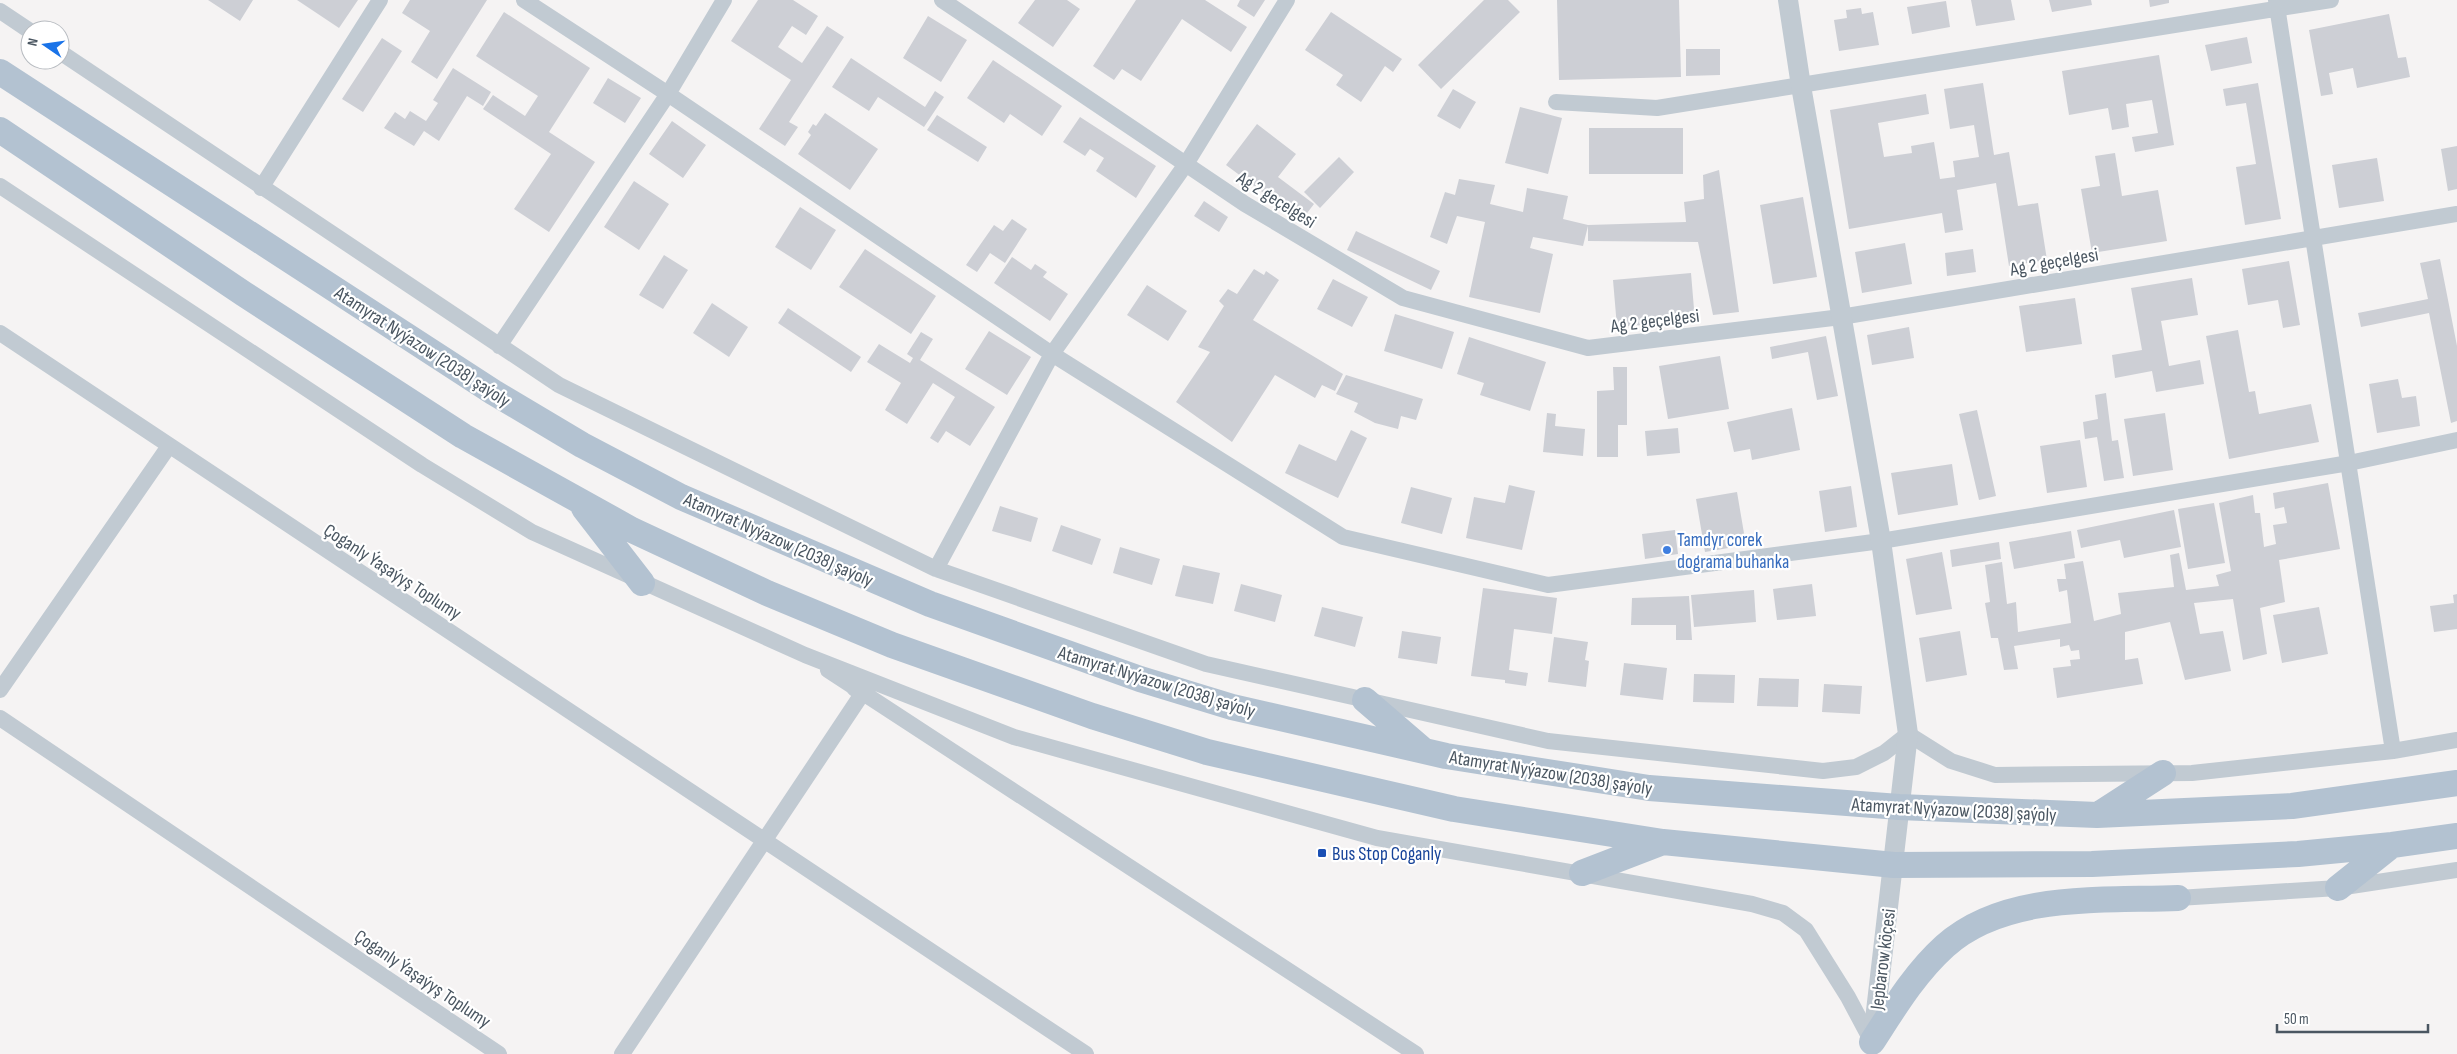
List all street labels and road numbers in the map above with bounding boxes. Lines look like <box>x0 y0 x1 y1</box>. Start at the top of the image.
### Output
street label: Ag 2 geçelgesi <box>1231 166 1320 234</box>
street label: Ag 2 geçelgesi <box>2007 243 2100 282</box>
street label: Atamyrat Nyýazow (2038) şaýoly <box>329 281 515 413</box>
street label: Ag 2 geçelgesi <box>1609 305 1701 338</box>
street label: Atamyrat Nyýazow (2038) şaýoly <box>679 488 877 593</box>
street label: Çoganly Ýaşaýyş Toplumy <box>319 519 466 626</box>
street label: Atamyrat Nyýazow (2038) şaýoly <box>1054 641 1259 724</box>
street label: Atamyrat Nyýazow (2038) şaýoly <box>1447 746 1654 801</box>
street label: Atamyrat Nyýazow (2038) şaýoly <box>1850 794 2058 827</box>
street label: Jepbarow köçesi <box>1866 907 1901 1012</box>
street label: Çoganly Ýaşaýyş Toplumy <box>350 925 495 1034</box>

